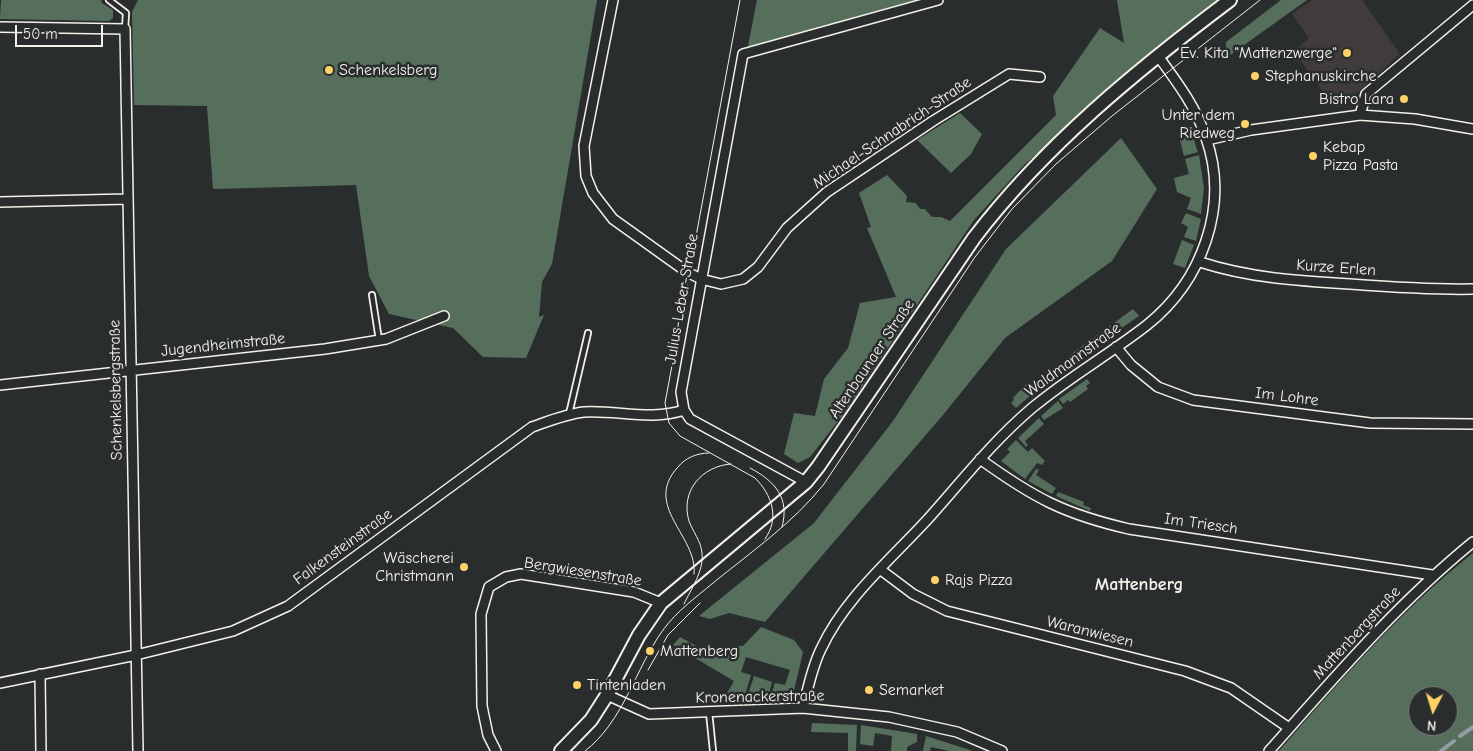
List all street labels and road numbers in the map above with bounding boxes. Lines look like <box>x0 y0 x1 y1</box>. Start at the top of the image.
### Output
street label: Michael-Schnabrich-Straße <box>809 73 975 193</box>
street label: Julius-Leber-Straße <box>661 232 703 366</box>
street label: Kurze Erlen <box>1296 256 1376 280</box>
street label: Altenbaunaer Straße <box>825 296 919 422</box>
street label: Waldmannstraße <box>1021 319 1125 401</box>
street label: Schenkelsbergstraße <box>105 320 127 460</box>
street label: Jugendheimstraße <box>160 329 286 361</box>
street label: Im Lohre <box>1254 384 1320 410</box>
street label: Falkensteinstraße <box>290 505 396 589</box>
street label: Im Triesch <box>1163 509 1239 539</box>
street label: Bergwiesenstraße <box>523 553 643 591</box>
street label: Mattenbergstraße <box>1309 583 1405 683</box>
street label: Waranwiesen <box>1045 612 1135 652</box>
street label: Kronenackerstraße <box>695 686 825 708</box>

